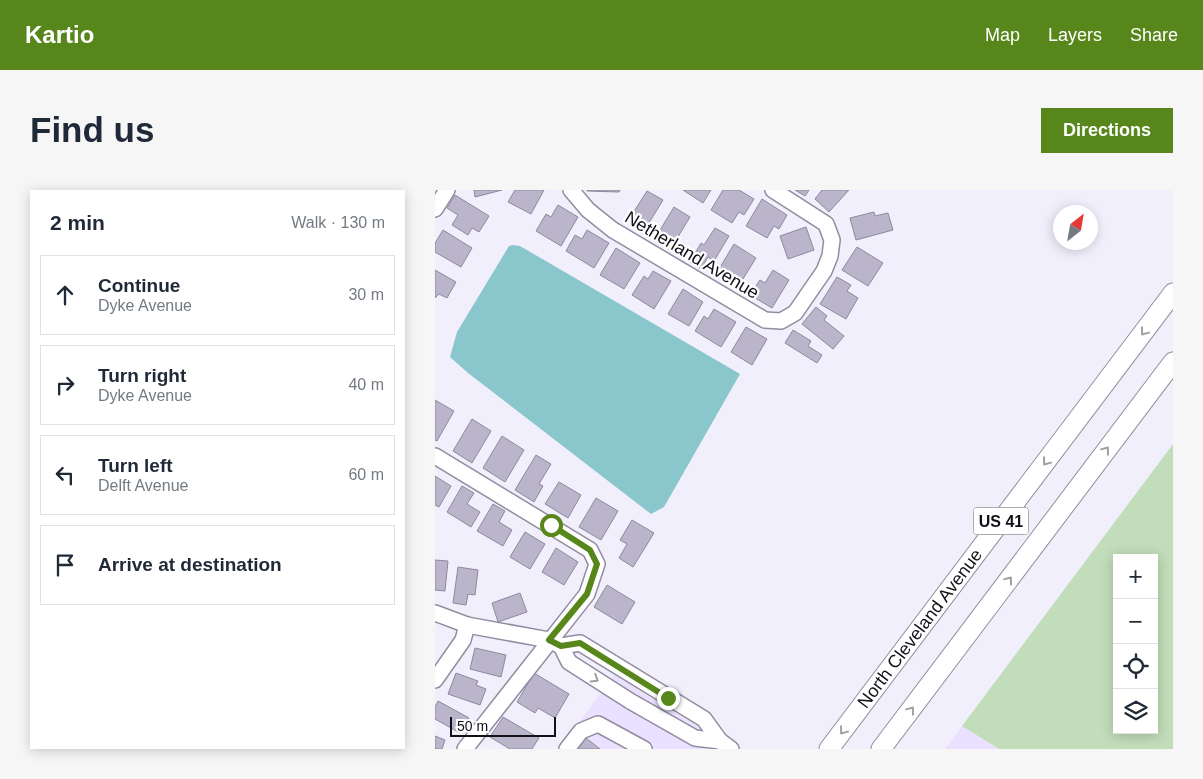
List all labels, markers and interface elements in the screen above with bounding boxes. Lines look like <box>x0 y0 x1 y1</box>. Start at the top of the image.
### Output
text: Kartio <box>25 21 94 48</box>
text: Map <box>985 25 1020 45</box>
text: Layers <box>1048 25 1102 45</box>
text: Share <box>1130 25 1178 45</box>
button: Directions <box>1041 108 1173 153</box>
text: Find us <box>30 110 154 149</box>
north arrow <box>1053 205 1098 250</box>
street label: Netherland Avenue <box>621 207 763 303</box>
text: 2 min <box>50 211 105 234</box>
text: Walk · 130 m <box>291 214 385 231</box>
text: Continue <box>98 275 180 296</box>
icon: ahead <box>51 281 79 309</box>
text: 30 m <box>348 286 384 303</box>
text: Dyke Avenue <box>98 297 192 314</box>
one-way arrow <box>1141 326 1150 336</box>
text: Turn right <box>98 365 186 386</box>
icon: right <box>51 371 79 399</box>
text: 40 m <box>348 376 384 393</box>
text: Dyke Avenue <box>98 387 192 404</box>
one-way arrow <box>1101 447 1109 456</box>
text: Turn left <box>98 455 173 476</box>
one-way arrow <box>1043 456 1052 466</box>
icon: left <box>51 461 79 489</box>
text: 60 m <box>348 466 384 483</box>
text: Delft Avenue <box>98 477 188 494</box>
road number: US 41 <box>973 508 1029 534</box>
route start <box>540 514 563 537</box>
street label: North Cleveland Avenue <box>854 545 986 712</box>
icon: arrive <box>51 551 79 579</box>
text: Arrive at destination <box>98 554 282 575</box>
map controls <box>1113 554 1158 734</box>
button: + <box>1113 554 1158 599</box>
one-way arrow <box>1003 577 1011 586</box>
button: − <box>1113 599 1158 644</box>
button: locate <box>1113 644 1158 689</box>
one-way arrow <box>589 672 598 682</box>
route end <box>657 687 680 710</box>
button: layers <box>1113 689 1158 734</box>
one-way arrow <box>905 706 914 716</box>
scale bar <box>450 714 556 737</box>
text: 50 m <box>457 718 488 734</box>
one-way arrow <box>840 725 848 734</box>

